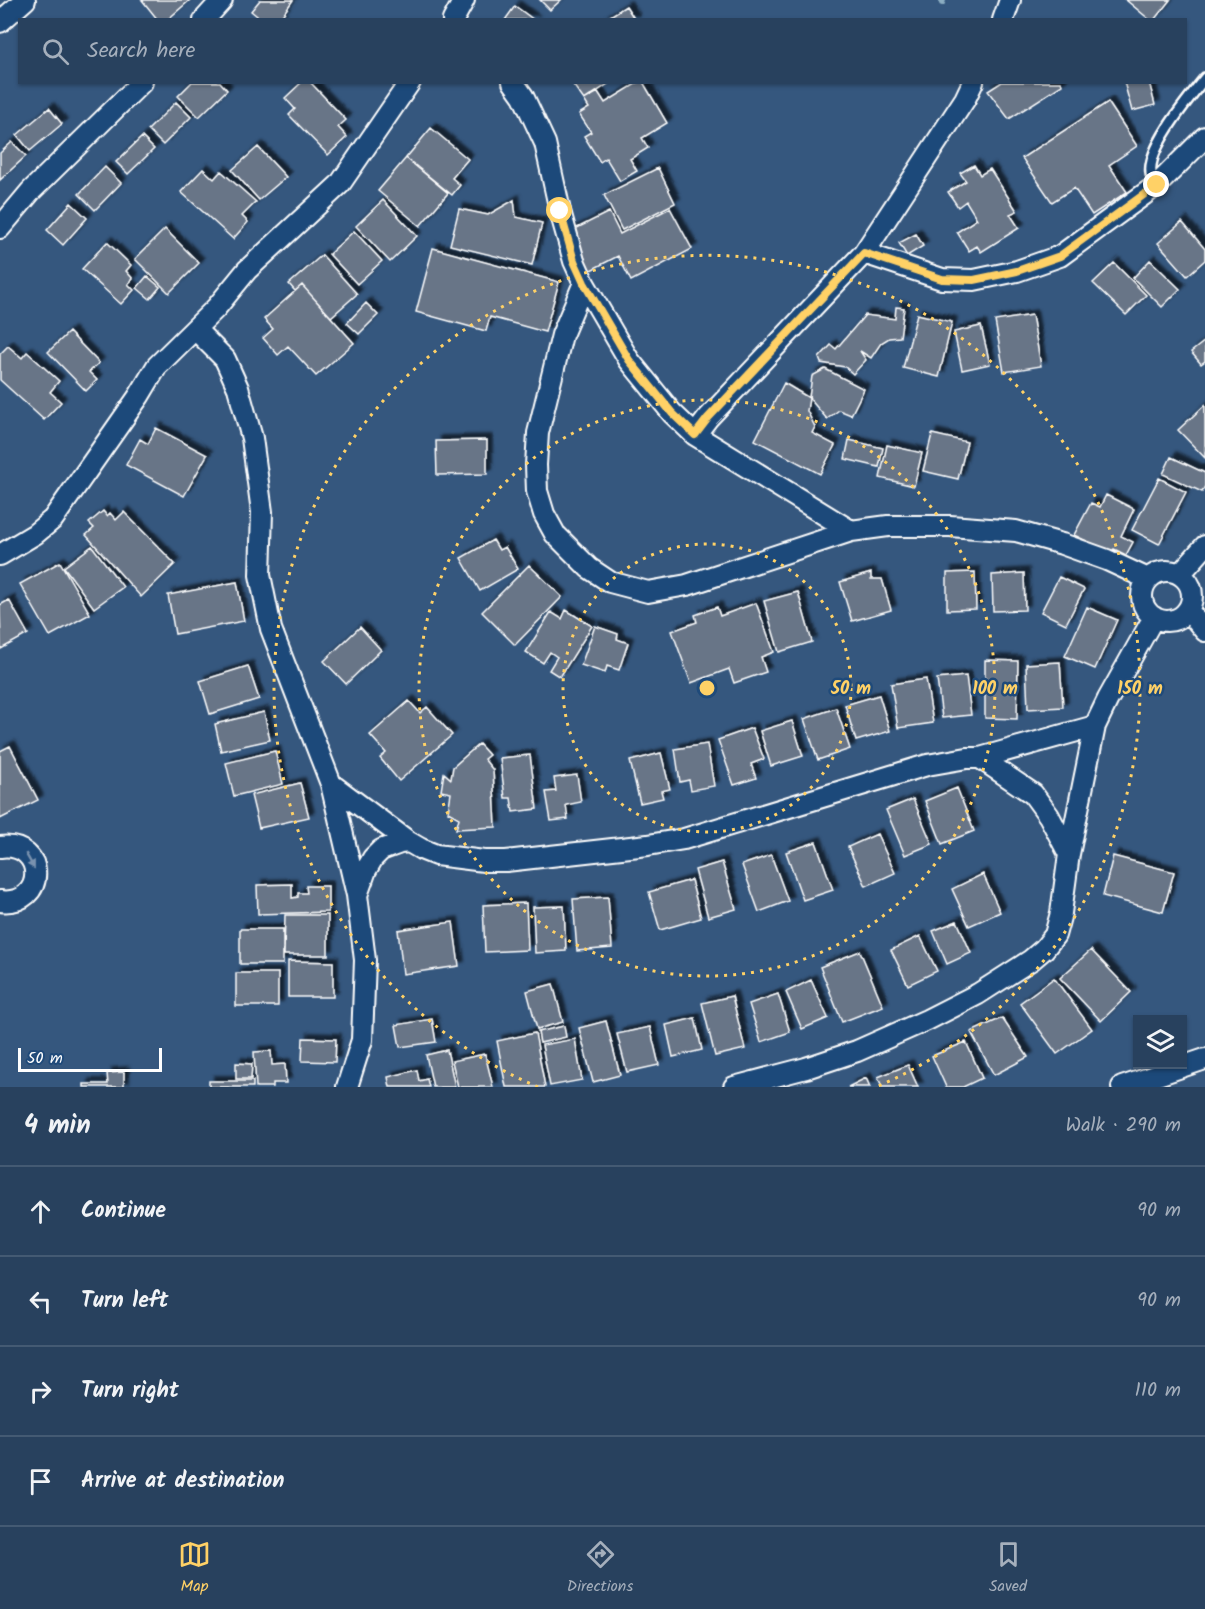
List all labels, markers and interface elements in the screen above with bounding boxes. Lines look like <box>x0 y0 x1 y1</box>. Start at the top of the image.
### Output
search box <box>18 18 1187 84</box>
text: Search here <box>87 34 195 69</box>
icon: search <box>39 35 72 68</box>
route end <box>1143 171 1169 197</box>
route start <box>546 197 572 223</box>
text: 50 m <box>830 675 871 704</box>
text: 100 m <box>972 675 1018 704</box>
text: 150 m <box>1117 675 1163 704</box>
centre of rings <box>697 678 717 698</box>
one-way arrow <box>25 853 35 870</box>
map controls <box>1133 1015 1187 1069</box>
button: layers <box>1133 1015 1187 1069</box>
scale bar <box>18 1045 162 1072</box>
text: 50 m <box>27 1046 63 1071</box>
text: 4 min <box>24 1105 91 1147</box>
text: Walk · 290 m <box>1066 1110 1181 1142</box>
text: Continue <box>81 1194 166 1229</box>
icon: ahead <box>24 1195 57 1228</box>
text: 90 m <box>1137 1195 1181 1227</box>
text: Turn left <box>81 1284 168 1319</box>
icon: left <box>24 1285 57 1318</box>
text: 90 m <box>1137 1285 1181 1317</box>
text: Turn right <box>81 1374 179 1409</box>
icon: right <box>24 1375 57 1408</box>
text: 110 m <box>1135 1375 1181 1407</box>
text: Arrive at destination <box>81 1464 284 1499</box>
icon: arrive <box>24 1465 57 1498</box>
tab: Map <box>178 1538 211 1599</box>
tab: Directions <box>567 1538 633 1599</box>
tab: Saved <box>989 1538 1027 1599</box>

